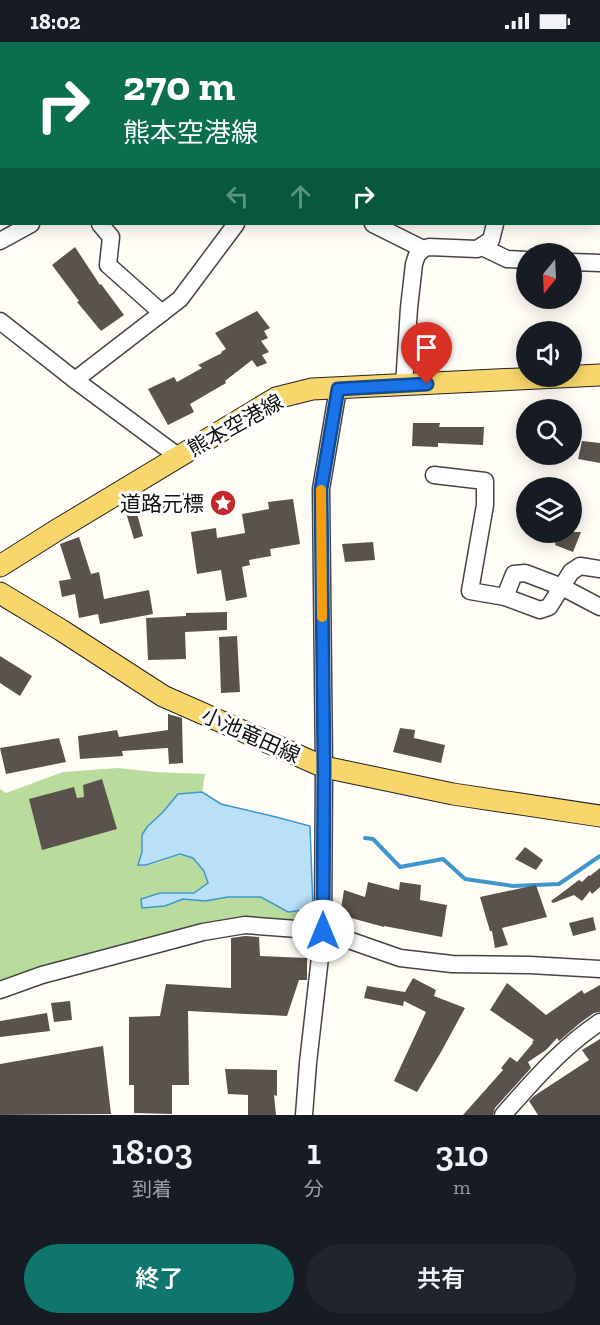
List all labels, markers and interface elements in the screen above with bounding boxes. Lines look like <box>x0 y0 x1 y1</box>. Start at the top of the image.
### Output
text: 18:02 <box>30 8 81 35</box>
text: 270 m <box>123 60 235 111</box>
icon: right <box>24 66 102 144</box>
text: 熊本空港線 <box>123 117 258 149</box>
icon: left <box>221 180 254 213</box>
icon: ahead <box>284 180 317 213</box>
icon: right <box>347 180 380 213</box>
north arrow <box>516 243 582 309</box>
map controls <box>516 243 582 543</box>
button: sound <box>516 321 582 387</box>
pin <box>401 322 452 384</box>
icon: arrive <box>410 331 443 364</box>
street label: 熊本空港線 <box>183 389 287 461</box>
button: search <box>516 399 582 465</box>
button: layers <box>516 477 582 543</box>
place icon: 道路元標 <box>208 488 238 518</box>
place label: 道路元標 <box>120 491 204 516</box>
street label: 小池竜田線 <box>198 702 304 768</box>
position arrow <box>291 899 355 963</box>
text: 18:03 <box>111 1130 193 1173</box>
text: 1 <box>307 1130 321 1173</box>
text: 310 <box>435 1132 489 1175</box>
text: m <box>453 1175 471 1199</box>
text: 到着 <box>132 1177 172 1201</box>
text: 分 <box>304 1177 324 1201</box>
button: 終了 <box>24 1244 294 1313</box>
button: 共有 <box>306 1244 576 1313</box>

